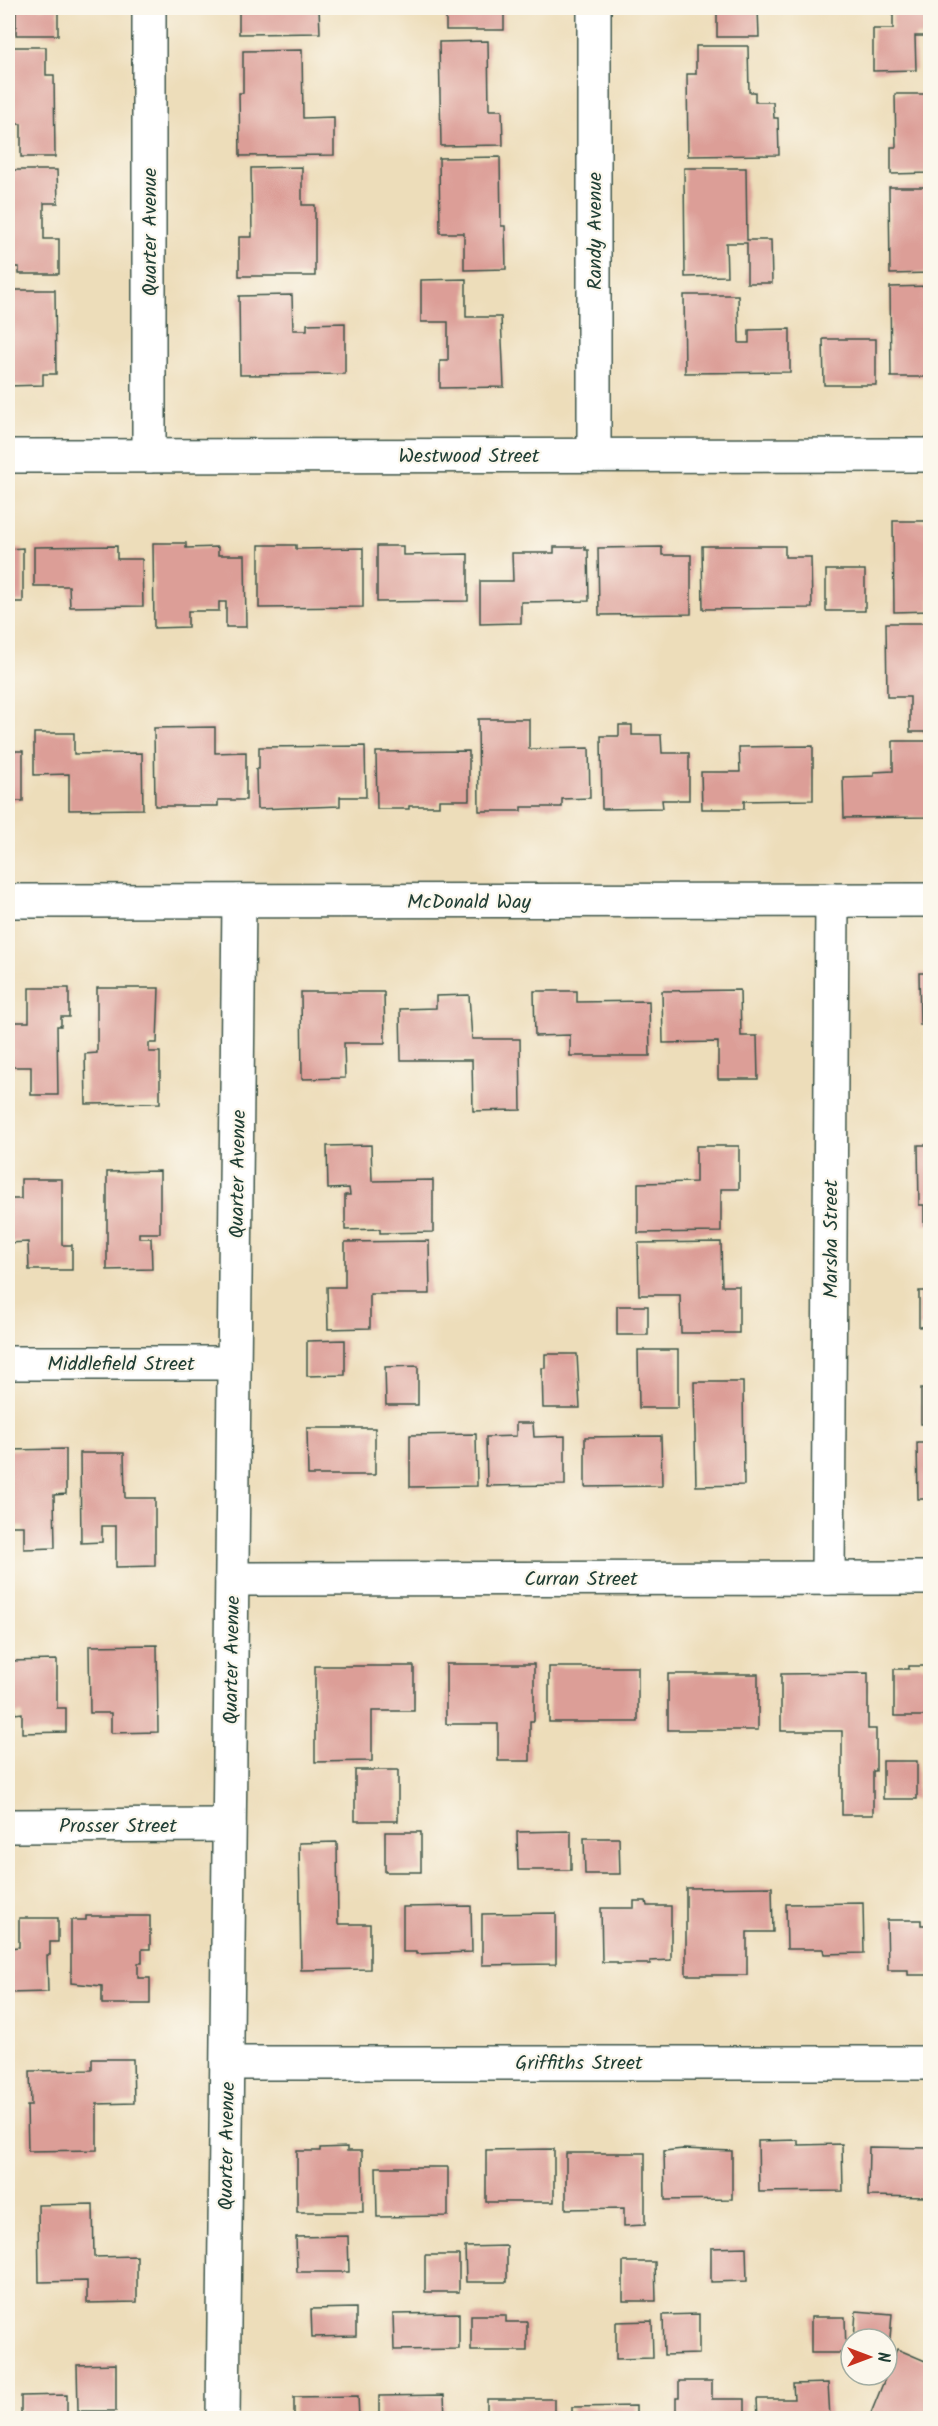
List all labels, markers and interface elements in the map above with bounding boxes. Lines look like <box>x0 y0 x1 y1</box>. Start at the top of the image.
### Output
street label: Quarter Avenue <box>135 168 167 296</box>
street label: Randy Avenue <box>580 172 612 290</box>
street label: Westwood Street <box>398 441 540 473</box>
street label: McDonald Way <box>407 887 532 919</box>
street label: Quarter Avenue <box>222 1109 256 1239</box>
street label: Marsha Street <box>816 1179 848 1299</box>
street label: Middlefield Street <box>47 1349 195 1381</box>
street label: Curran Street <box>524 1564 638 1596</box>
street label: Quarter Avenue <box>216 1595 250 1725</box>
street label: Prosser Street <box>59 1811 177 1843</box>
street label: Griffiths Street <box>515 2048 643 2080</box>
street label: Quarter Avenue <box>211 2081 245 2211</box>
north arrow <box>839 2327 899 2387</box>
text: N <box>870 2352 895 2362</box>

